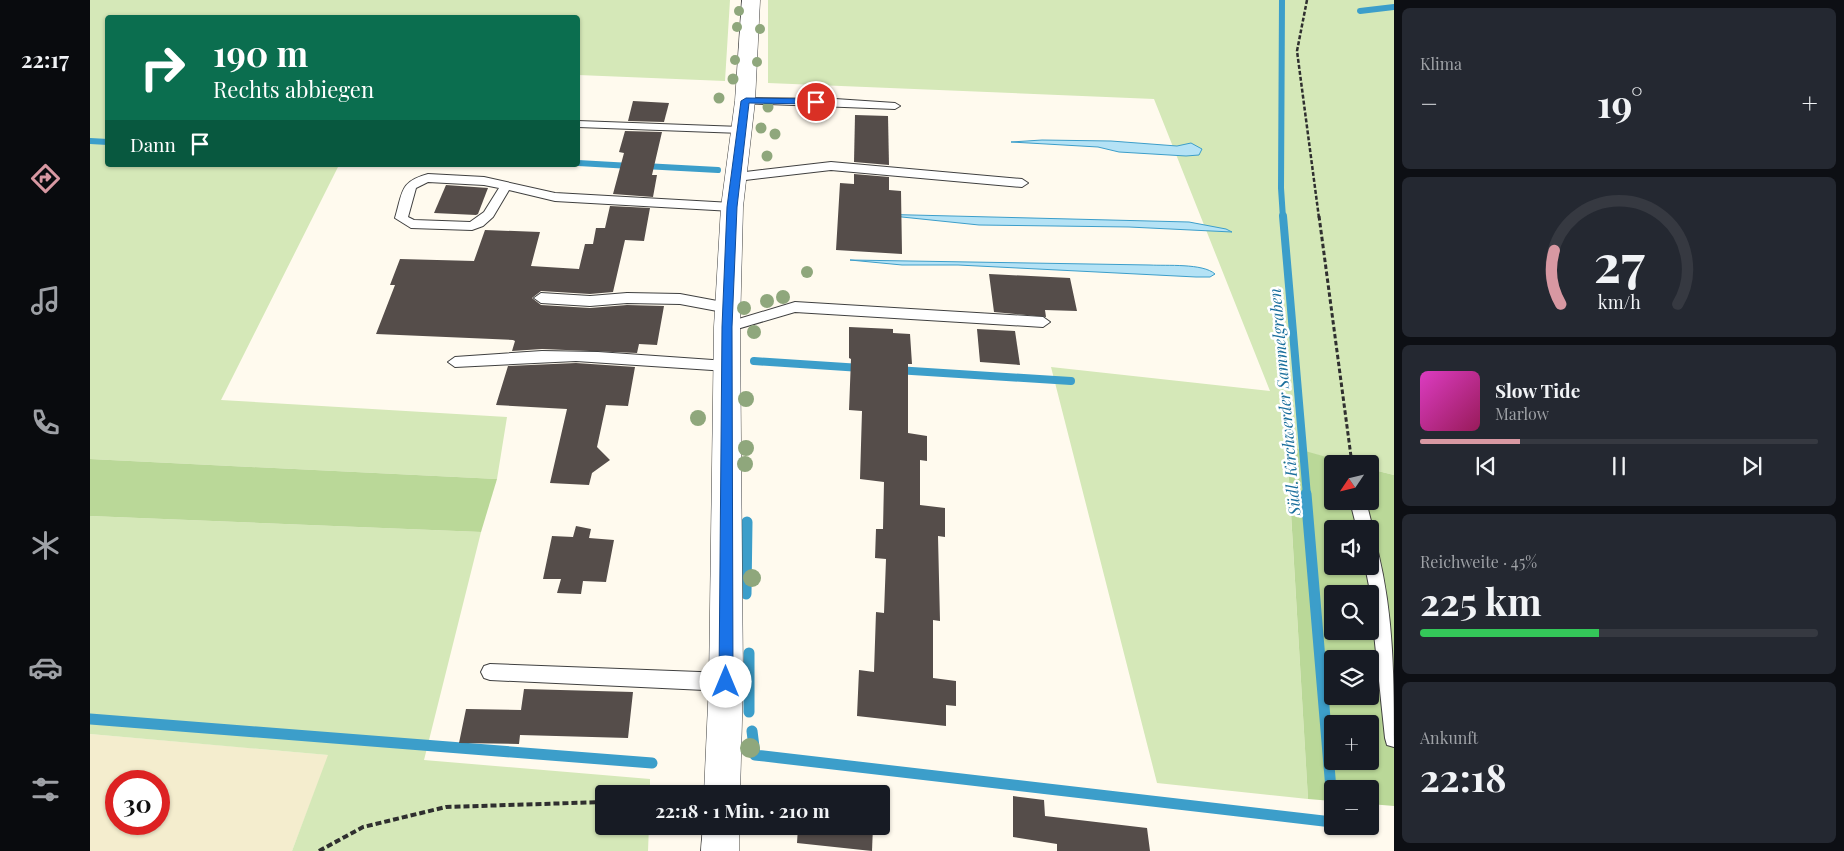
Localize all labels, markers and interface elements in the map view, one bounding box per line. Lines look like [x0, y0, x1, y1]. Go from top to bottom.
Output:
text: 190 m [213, 29, 308, 76]
icon: right [130, 35, 195, 100]
text: 22:17 [21, 44, 69, 74]
text: Klima [1420, 53, 1462, 74]
text: Rechts abbiegen [213, 74, 374, 104]
text: 19° [1597, 77, 1643, 128]
pin [795, 81, 837, 123]
text: − [1420, 84, 1438, 121]
text: + [1802, 84, 1818, 121]
icon: arrive [802, 88, 830, 116]
icon: arrive [186, 130, 214, 158]
text: Dann [130, 131, 176, 157]
icon: directions [28, 161, 63, 196]
text: 27 [1594, 227, 1645, 296]
icon: music [28, 283, 63, 318]
water label: Südl. Kirchwerder Sammelgraben [1264, 288, 1304, 517]
text: km/h [1598, 290, 1641, 313]
text: Slow Tide [1495, 377, 1580, 403]
text: Marlow [1495, 403, 1549, 424]
icon: phone [28, 405, 63, 440]
icon: previous [1472, 452, 1500, 480]
icon: pause [1605, 452, 1633, 480]
icon: next [1738, 452, 1766, 480]
north arrow [1324, 455, 1379, 510]
map controls [1324, 455, 1379, 835]
button: sound [1324, 520, 1379, 575]
icon: climate [28, 528, 63, 563]
text: Reichweite · 45% [1420, 551, 1537, 572]
text: 225 km [1420, 575, 1542, 626]
button: search [1324, 585, 1379, 640]
icon: car [28, 650, 63, 685]
button: layers [1324, 650, 1379, 705]
position arrow [699, 655, 751, 707]
button: + [1324, 715, 1379, 770]
text: Ankunft [1420, 727, 1478, 748]
text: 22:18 [1420, 751, 1507, 802]
speed limit sign: 30 [105, 770, 170, 835]
icon: filters [28, 772, 63, 807]
button: − [1324, 780, 1379, 835]
text: 22:18 · 1 Min. · 210 m [655, 797, 830, 823]

